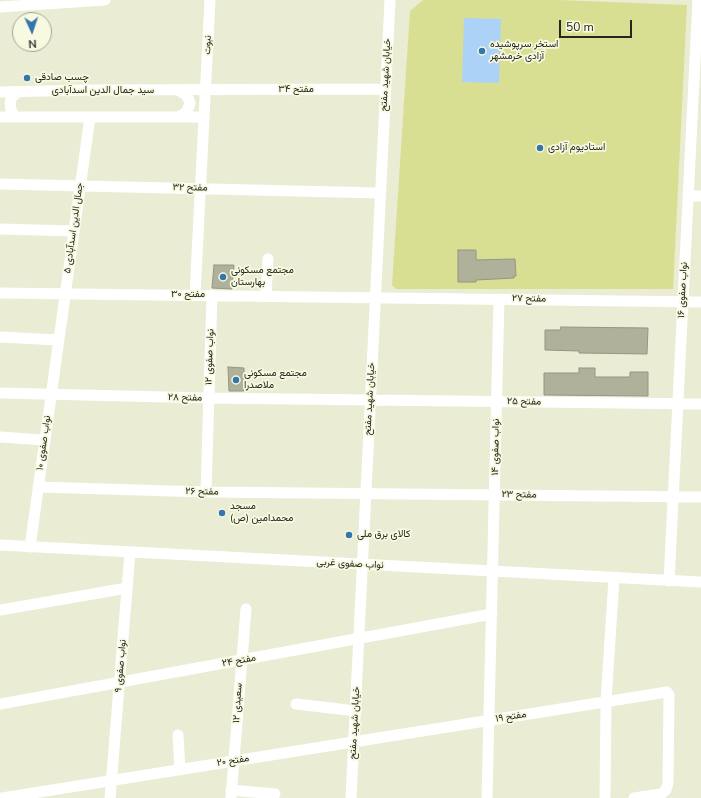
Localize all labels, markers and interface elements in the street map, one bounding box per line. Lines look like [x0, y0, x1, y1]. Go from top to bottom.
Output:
north arrow [12, 12, 52, 52]
scale bar [561, 12, 634, 38]
text: 50 m [566, 19, 594, 35]
street label: نبوت [201, 35, 215, 55]
text: N [28, 36, 37, 51]
street label: خیابان شهید مفتح [378, 38, 394, 112]
place label: استخر سرپوشیده آزادی خرمشهر [490, 39, 558, 62]
marker: استخر سرپوشیده آزادی خرمشهر [477, 46, 487, 56]
place label: چسب صادقی [35, 72, 89, 84]
marker: چسب صادقی [22, 73, 32, 83]
street label: مفتح ۳۴ [278, 84, 314, 96]
street label: سید جمال الدین اسدآبادی [52, 85, 154, 97]
place label: استادیوم آزادی [548, 142, 605, 154]
marker: استادیوم آزادی [535, 143, 545, 153]
street label: جمال الدین اسدآبادی ۵ [62, 182, 86, 274]
street label: مفتح ۳۲ [172, 182, 208, 194]
street label: نواب صفوی ۱۶ [676, 262, 690, 318]
place label: مجتمع مسکونی بهارستان [231, 265, 294, 288]
marker: مجتمع مسکونی بهارستان [218, 272, 228, 282]
street label: مفتح ۳۰ [171, 289, 205, 301]
street label: مفتح ۲۷ [512, 293, 546, 305]
street label: نواب صفوی ۱۲ [203, 329, 217, 385]
street label: خیابان شهید مفتح [362, 362, 378, 436]
place label: مجتمع مسکونی ملاصدرا [244, 368, 307, 392]
marker: مجتمع مسکونی ملاصدرا [231, 375, 241, 385]
street label: مفتح ۲۸ [168, 392, 202, 404]
street label: مفتح ۲۵ [507, 396, 541, 408]
street label: نواب صفوی ۱۰ [34, 415, 54, 471]
street label: نواب صفوی ۱۴ [490, 418, 502, 476]
street label: مفتح ۲۶ [185, 486, 219, 498]
street label: مفتح ۲۳ [501, 489, 537, 501]
place label: مسجد محمدامین (ص) [230, 501, 293, 524]
marker: مسجد محمدامین (ص) [217, 508, 227, 518]
place label: کالای برق ملی [357, 529, 410, 541]
marker: کالای برق ملی [344, 530, 354, 540]
street label: نواب صفوی غربی [316, 556, 384, 572]
street label: نواب صفوی ۹ [113, 639, 129, 693]
street label: مفتح ۲۴ [221, 652, 257, 670]
street label: سعیدی ۱۲ [231, 682, 245, 724]
street label: خیابان شهید مفتح [347, 686, 363, 760]
street label: مفتح ۱۹ [495, 709, 527, 725]
street label: مفتح ۲۰ [216, 753, 250, 769]

